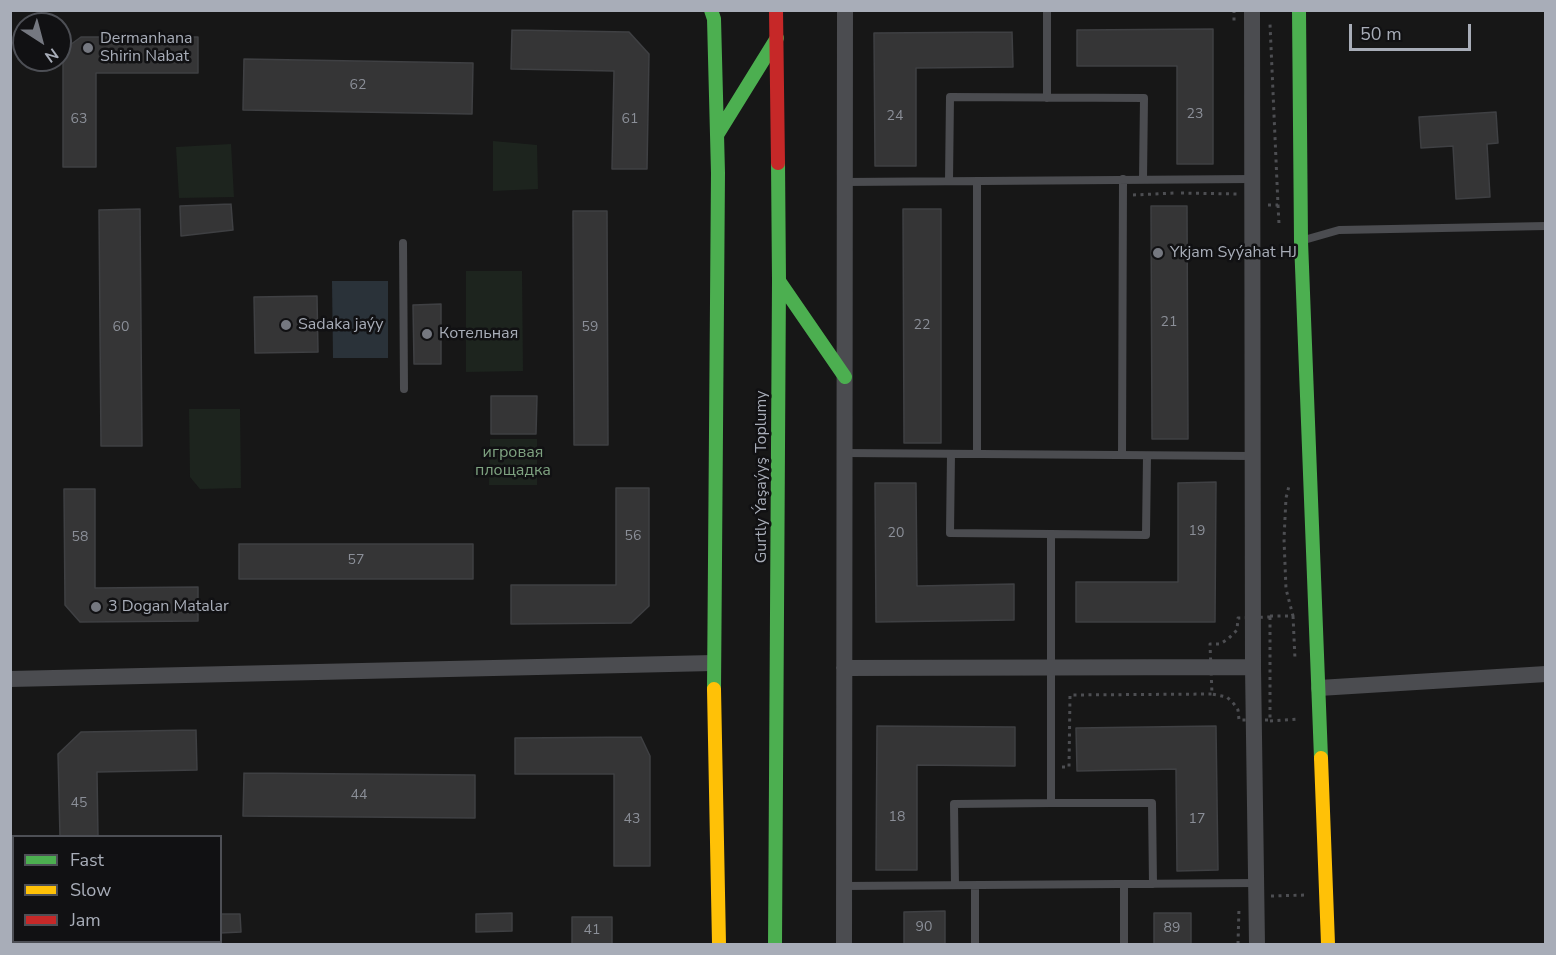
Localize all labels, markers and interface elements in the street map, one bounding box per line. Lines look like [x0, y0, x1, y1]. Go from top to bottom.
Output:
north arrow [12, 12, 72, 72]
scale bar [1352, 12, 1474, 50]
text: 50 m [1360, 22, 1402, 46]
place label: Dermanhana Shirin Nabat [100, 29, 193, 67]
marker: Dermanhana Shirin Nabat [81, 41, 95, 55]
text: N [40, 43, 63, 67]
house number: 62 [350, 78, 366, 94]
house number: 23 [1187, 107, 1203, 123]
house number: 24 [887, 109, 903, 125]
house number: 63 [71, 112, 87, 128]
house number: 61 [622, 112, 638, 128]
place label: Ykjam Syýahat HJ [1170, 243, 1297, 263]
marker: Ykjam Syýahat HJ [1151, 246, 1165, 260]
place label: Sadaka jaýy [298, 315, 384, 335]
house number: 21 [1161, 315, 1177, 331]
marker: Sadaka jaýy [279, 318, 293, 332]
house number: 22 [914, 318, 930, 334]
house number: 60 [113, 320, 129, 336]
house number: 59 [582, 320, 598, 336]
place label: Котельная [439, 324, 518, 344]
marker: Котельная [420, 327, 434, 341]
street label: Gurtly Ýaşaýyş Toplumy [752, 391, 772, 563]
park label: игровая площадка [475, 443, 551, 481]
house number: 19 [1189, 524, 1205, 540]
house number: 20 [888, 526, 904, 542]
house number: 56 [625, 529, 641, 545]
house number: 58 [72, 530, 88, 546]
house number: 57 [348, 553, 364, 569]
place label: 3 Dogan Matalar [108, 597, 229, 617]
marker: 3 Dogan Matalar [89, 600, 103, 614]
house number: 44 [351, 788, 367, 804]
house number: 45 [71, 796, 87, 812]
house number: 18 [889, 810, 905, 826]
house number: 43 [624, 812, 640, 828]
house number: 17 [1189, 812, 1205, 828]
legend [12, 835, 222, 943]
text: Fast [70, 848, 104, 872]
text: Slow [70, 878, 111, 902]
text: Jam [70, 908, 101, 932]
house number: 90 [916, 920, 932, 936]
house number: 89 [1164, 921, 1180, 937]
house number: 41 [584, 923, 600, 939]

